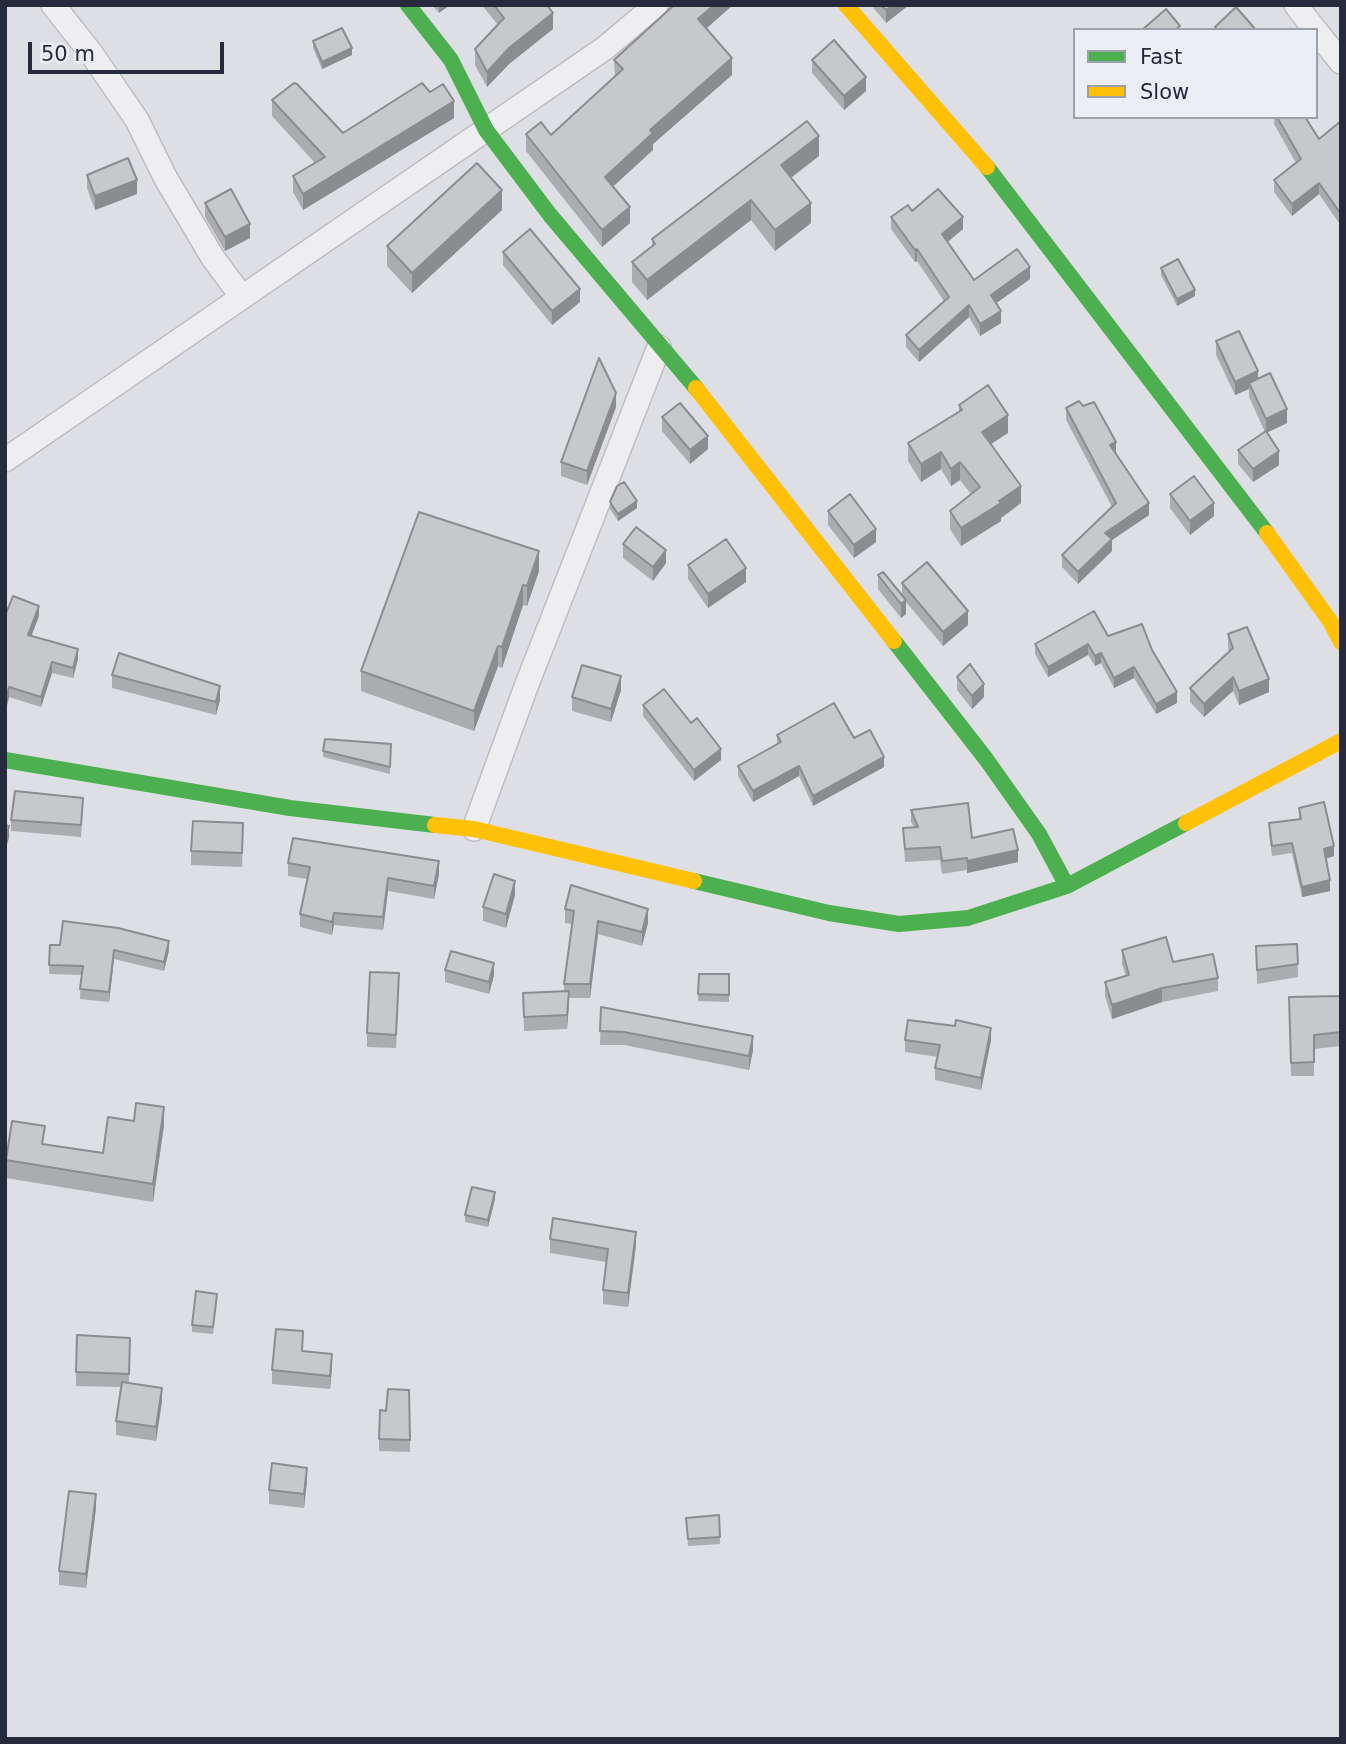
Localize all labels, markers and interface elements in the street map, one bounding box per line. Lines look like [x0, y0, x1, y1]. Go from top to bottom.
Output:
scale bar [32, 28, 228, 72]
legend [1073, 28, 1318, 119]
text: 50 m [41, 42, 95, 66]
text: Fast [1140, 45, 1182, 69]
text: Slow [1140, 80, 1189, 104]

